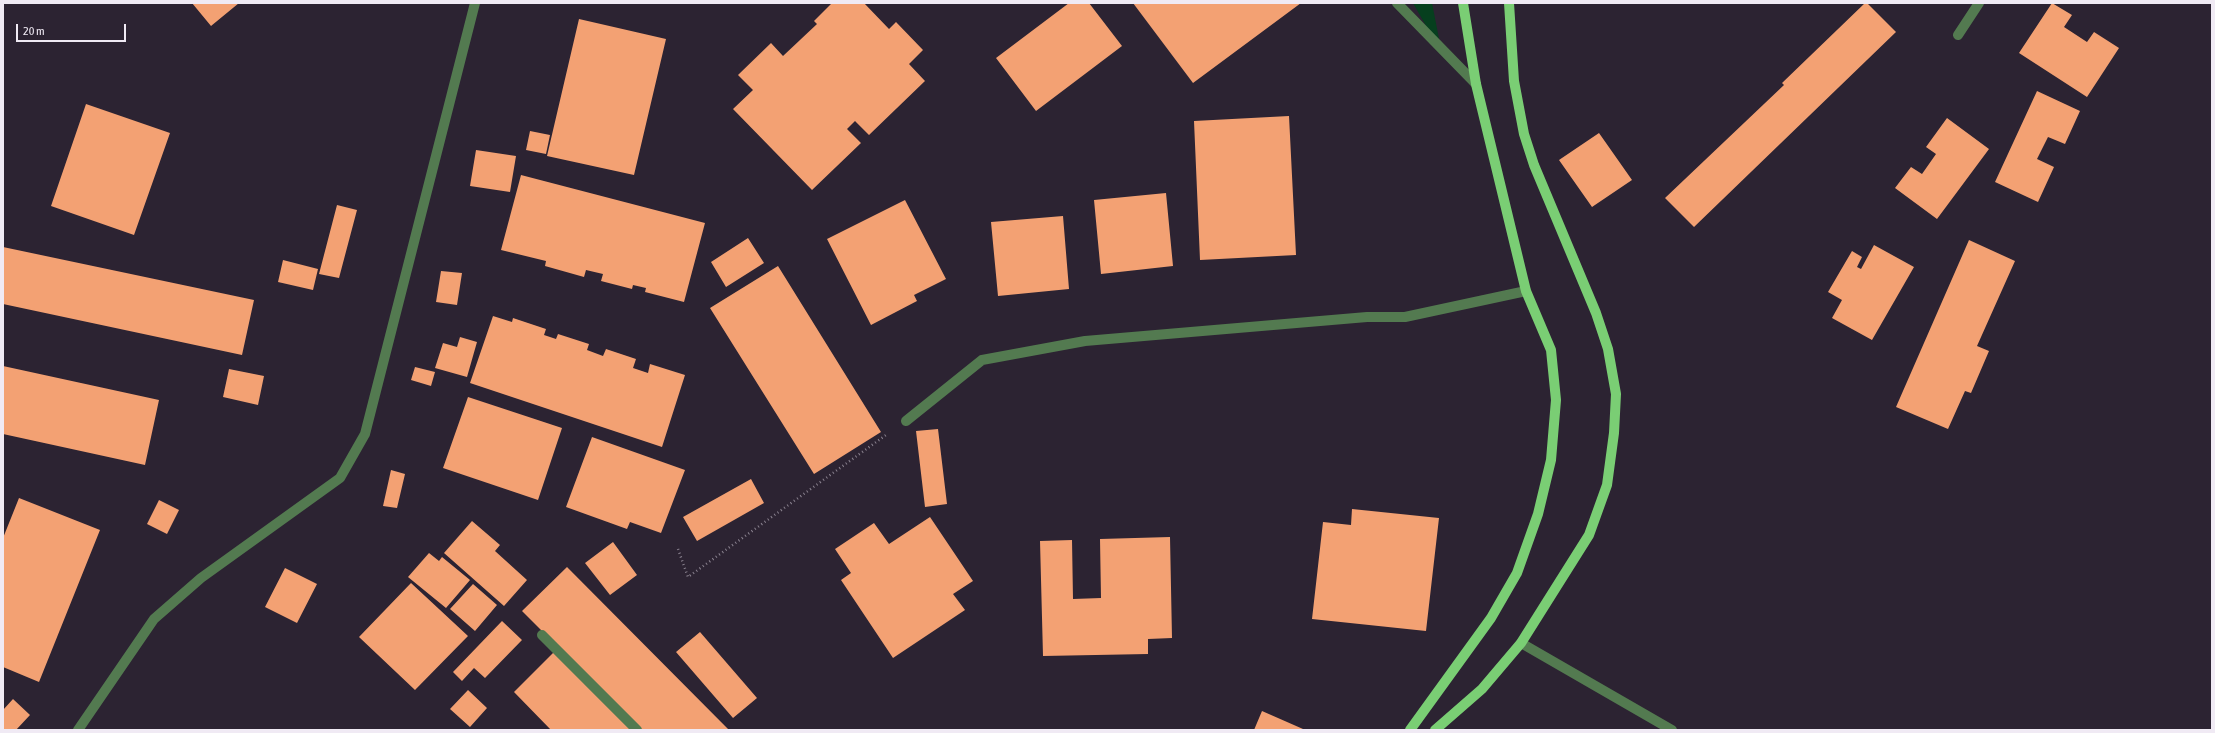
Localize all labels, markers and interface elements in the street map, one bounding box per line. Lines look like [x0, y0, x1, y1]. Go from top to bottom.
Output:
scale bar [18, 16, 128, 42]
text: 20 m [23, 24, 45, 38]

